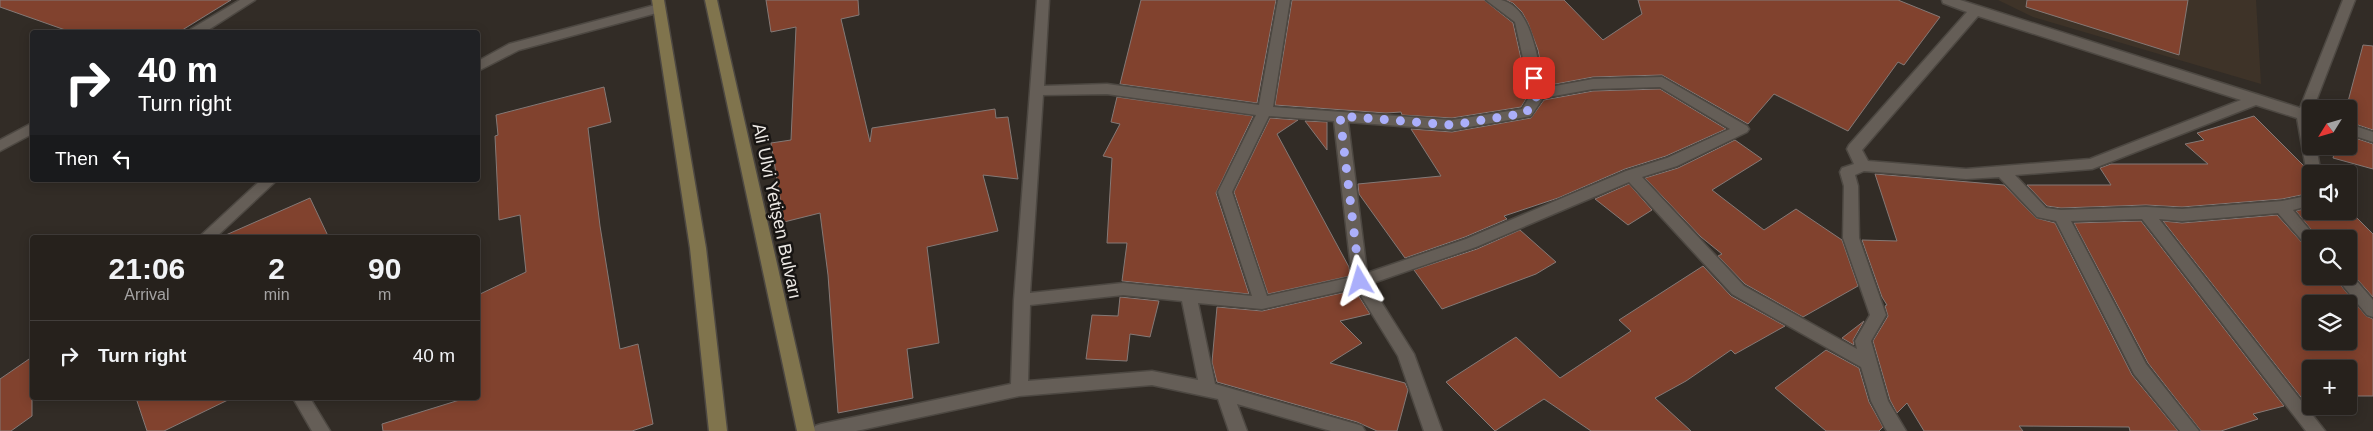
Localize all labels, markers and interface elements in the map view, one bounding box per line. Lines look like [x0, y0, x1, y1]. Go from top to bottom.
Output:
icon: right [55, 50, 120, 115]
text: 40 m [138, 50, 218, 89]
pin [1513, 57, 1555, 99]
icon: arrive [1520, 64, 1548, 92]
text: Turn right [138, 91, 231, 116]
north arrow [2302, 100, 2358, 155]
map controls [2302, 100, 2357, 415]
street label: Ali Ulvi Yetişen Bulvarı [749, 121, 805, 301]
icon: left [108, 145, 136, 173]
text: Then [55, 148, 98, 169]
button: sound [2302, 165, 2357, 220]
button: search [2302, 230, 2357, 285]
text: 21:06 [109, 252, 185, 285]
text: 2 [268, 252, 285, 285]
text: 90 [368, 252, 401, 285]
position arrow [1333, 254, 1385, 306]
text: Arrival [124, 286, 170, 303]
text: min [264, 286, 290, 303]
text: m [378, 286, 391, 303]
button: layers [2302, 295, 2357, 350]
icon: right [55, 342, 83, 370]
text: Turn right [98, 345, 186, 366]
text: 40 m [413, 345, 455, 366]
button: + [2302, 360, 2357, 415]

